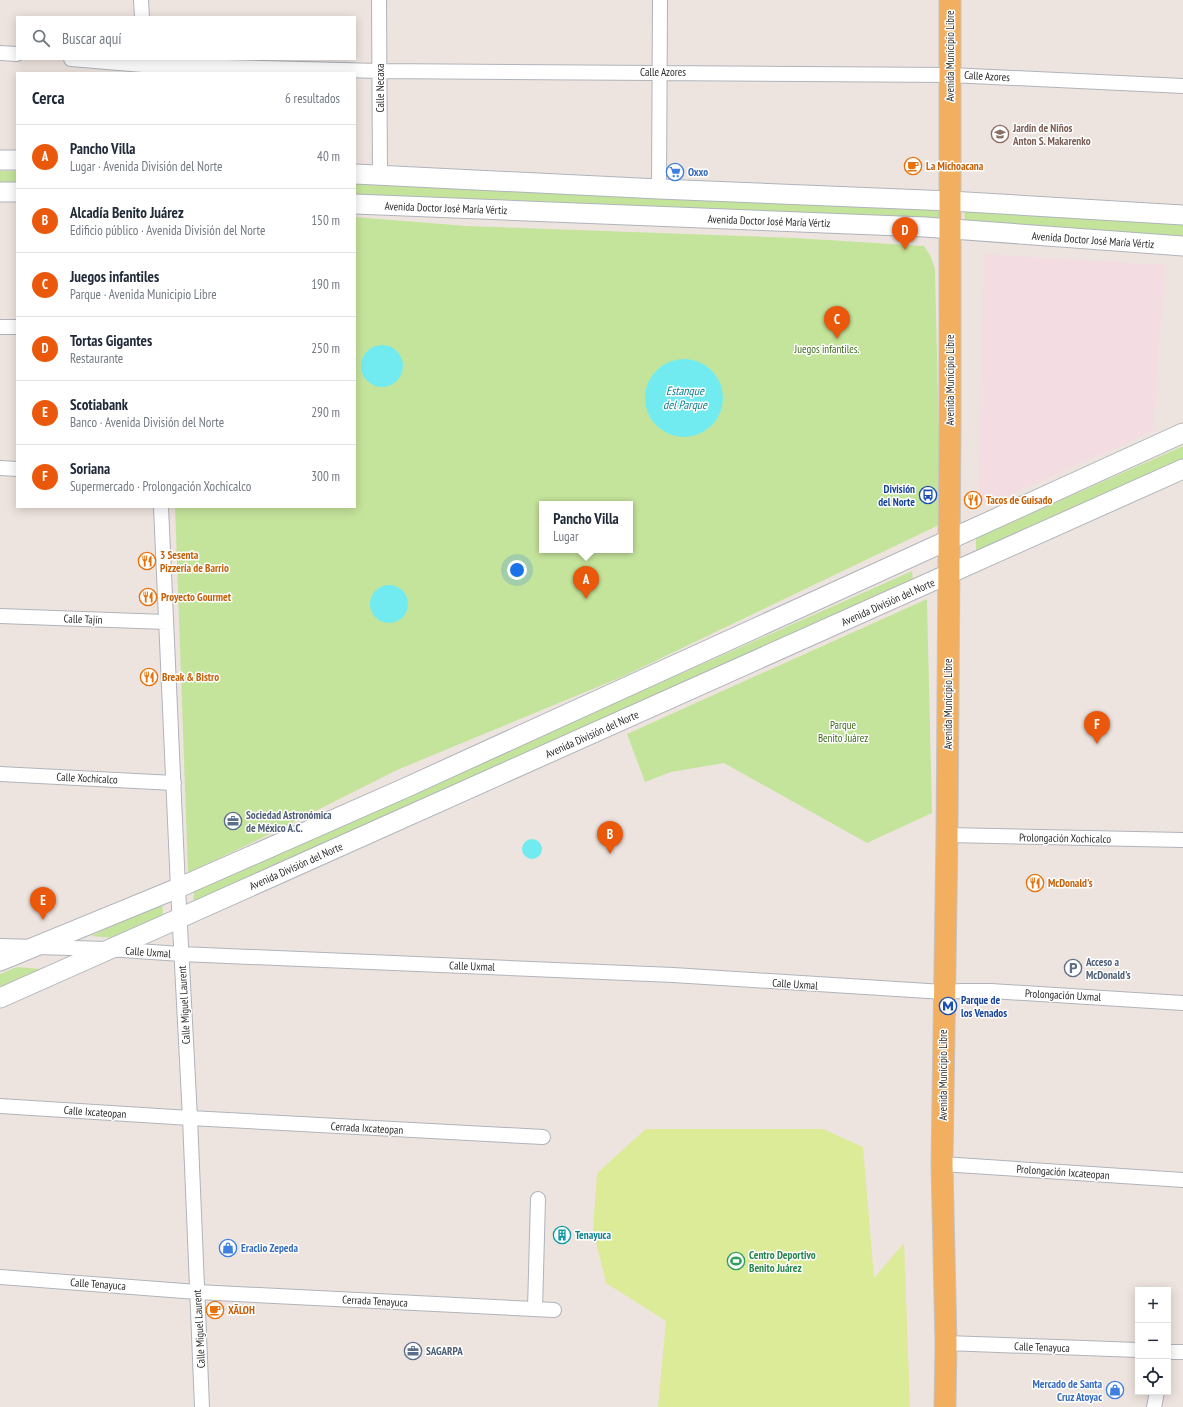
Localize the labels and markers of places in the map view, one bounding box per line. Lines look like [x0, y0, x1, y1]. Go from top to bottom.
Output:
place label: Jardín de Niños Anton S. Makarenko [1012, 121, 1091, 148]
school or university icon: Jardín de Niños Anton S. Makarenko [990, 124, 1010, 144]
cafe icon: La Michoacana [903, 156, 923, 176]
place label: La Michoacana [926, 159, 984, 173]
supermarket icon: Oxxo [665, 162, 685, 182]
place label: Oxxo [688, 165, 708, 179]
pin: D [892, 217, 918, 250]
pin: C [824, 306, 850, 339]
place label: División del Norte [878, 482, 915, 509]
bus stop icon: División del Norte [918, 485, 938, 505]
restaurant icon: Tacos de Guisado [963, 490, 983, 510]
place label: Tacos de Guisado [986, 493, 1052, 507]
place label: 3 Sesenta Pizzería de Barrio [160, 548, 229, 575]
restaurant icon: 3 Sesenta Pizzería de Barrio [137, 551, 157, 571]
pin: A [573, 566, 599, 599]
restaurant icon: Proyecto Gourmet [138, 587, 158, 607]
place label: Proyecto Gourmet [161, 590, 232, 604]
restaurant icon: Break & Bistro [139, 667, 159, 687]
place label: Break & Bistro [162, 670, 219, 684]
pin: F [1084, 711, 1110, 744]
place label: Sociedad Astronómica de México A.C. [246, 808, 332, 835]
office icon: Sociedad Astronómica de México A.C. [223, 811, 243, 831]
pin: B [597, 821, 623, 854]
restaurant icon: McDonald's [1025, 873, 1045, 893]
place label: McDonald's [1048, 876, 1093, 890]
pin: E [30, 887, 56, 920]
place label: Acceso a McDonald's [1085, 955, 1131, 982]
parking icon: Acceso a McDonald's [1063, 958, 1083, 978]
place label: Parque de los Venados [961, 993, 1007, 1020]
metro station icon: Parque de los Venados [938, 996, 958, 1016]
building icon: Tenayuca [552, 1225, 572, 1245]
place label: Tenayuca [575, 1228, 611, 1242]
shop icon: Eraclio Zepeda [218, 1238, 238, 1258]
place label: Eraclio Zepeda [241, 1241, 298, 1255]
place label: Centro Deportivo Benito Juárez [749, 1248, 816, 1275]
sports icon: Centro Deportivo Benito Juárez [726, 1251, 746, 1271]
cafe icon: XĀLOH [205, 1300, 225, 1320]
place label: XĀLOH [228, 1303, 255, 1317]
office icon: SAGARPA [403, 1341, 423, 1361]
place label: SAGARPA [426, 1344, 463, 1358]
place label: Mercado de Santa Cruz Atoyac [1032, 1377, 1102, 1404]
shop icon: Mercado de Santa Cruz Atoyac [1105, 1380, 1125, 1400]

